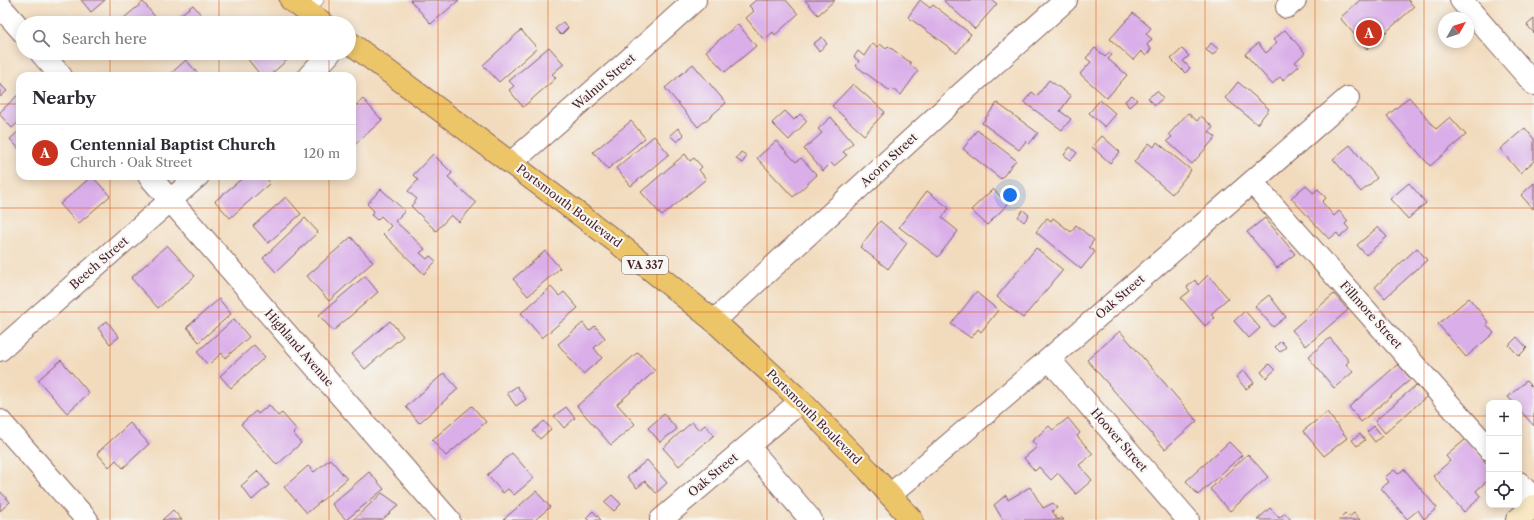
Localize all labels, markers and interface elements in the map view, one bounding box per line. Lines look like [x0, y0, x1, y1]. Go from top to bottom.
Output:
north arrow [1438, 12, 1474, 48]
search box [16, 16, 356, 60]
pin: A [1356, 18, 1382, 48]
icon: search [30, 27, 52, 49]
text: Search here [62, 29, 147, 48]
street label: Walnut Street [568, 50, 639, 114]
text: Nearby [32, 88, 96, 108]
street label: Acorn Street [856, 129, 921, 190]
text: Centennial Baptist Church [70, 135, 276, 154]
text: A [40, 145, 50, 161]
text: 120 m [303, 145, 340, 161]
text: Church · Oak Street [70, 154, 192, 170]
street label: Portsmouth Boulevard [514, 161, 626, 251]
your location [1000, 185, 1020, 205]
street label: Beech Street [66, 233, 132, 292]
road number: VA 337 [622, 256, 668, 274]
street label: Oak Street [1092, 271, 1148, 322]
street label: Fillmore Street [1337, 278, 1406, 352]
street label: Highland Avenue [262, 306, 337, 390]
street label: Portsmouth Boulevard [764, 366, 865, 468]
map controls [1486, 400, 1522, 508]
button: + [1486, 400, 1522, 436]
street label: Hoover Street [1088, 405, 1152, 475]
button: − [1486, 436, 1522, 472]
street label: Oak Street [685, 449, 741, 500]
button: locate [1486, 472, 1522, 508]

